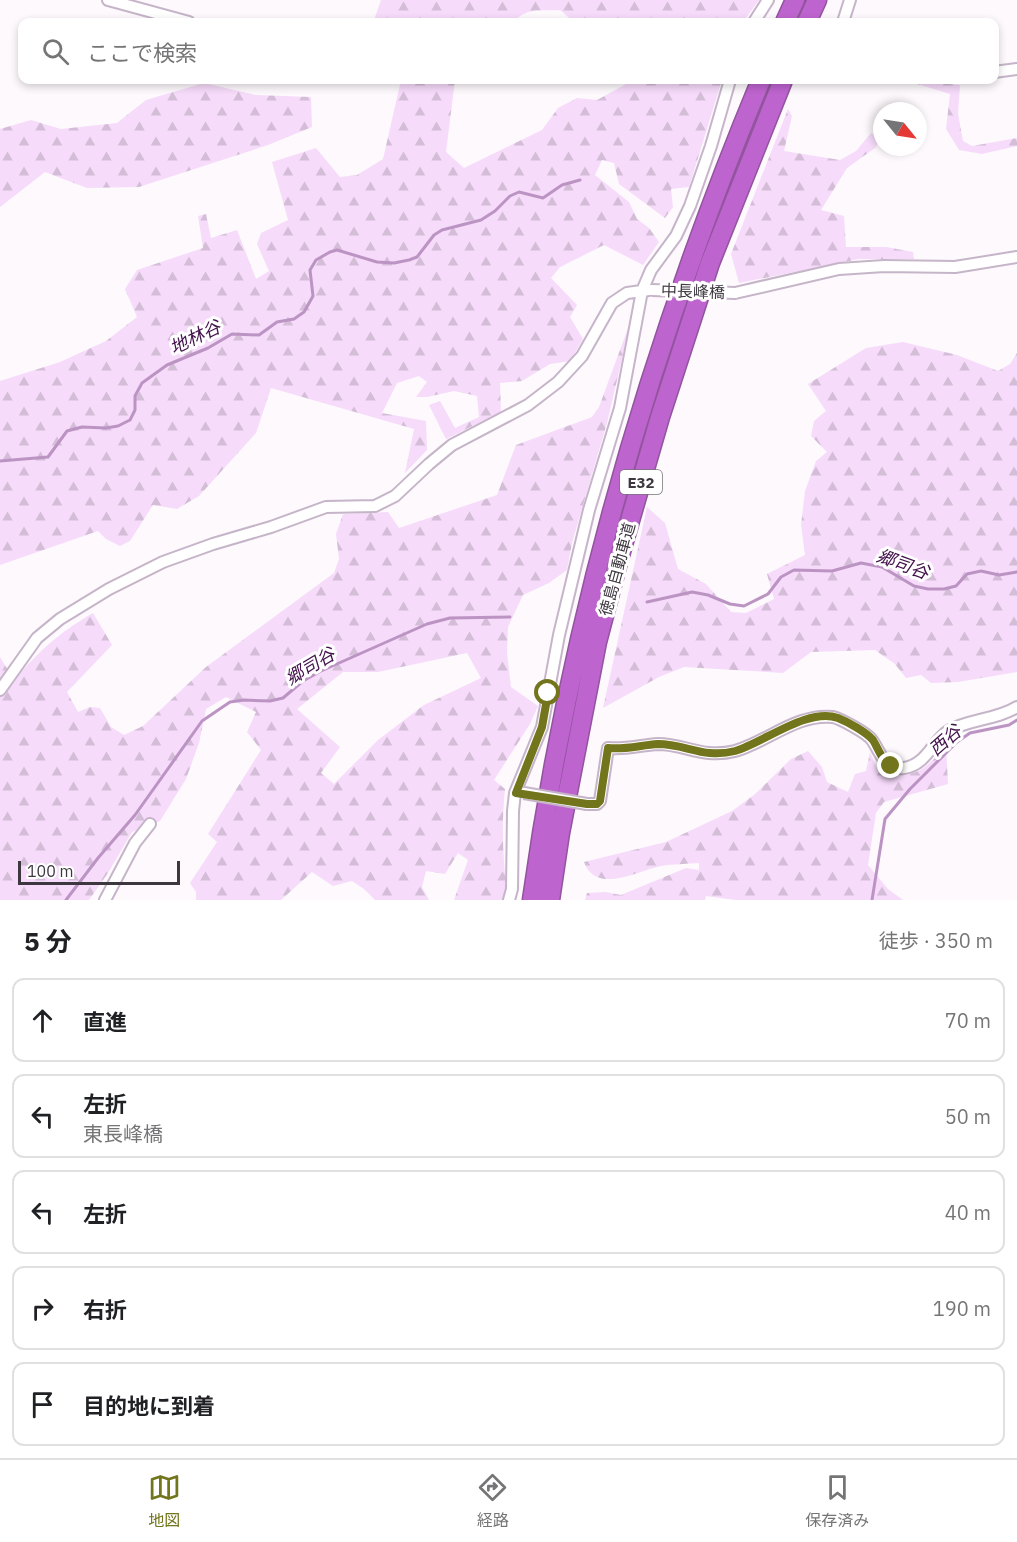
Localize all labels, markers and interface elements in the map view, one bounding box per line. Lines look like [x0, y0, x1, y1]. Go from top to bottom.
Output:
search box [18, 18, 999, 84]
icon: search [39, 35, 72, 68]
text: ここで検索 [87, 38, 197, 67]
north arrow [873, 102, 927, 156]
street label: 中長峰橋 [661, 280, 725, 302]
water label: 地林谷 [166, 314, 226, 359]
road number: E32 [620, 470, 662, 494]
street label: 徳島自動車道 [595, 520, 639, 618]
water label: 郷司谷 [874, 544, 934, 585]
water label: 郷司谷 [281, 641, 341, 690]
route start [534, 679, 560, 705]
water label: 西谷 [924, 718, 968, 760]
route end [877, 752, 903, 778]
scale bar [18, 858, 180, 886]
text: 100 m [27, 861, 74, 881]
text: 5 分 [24, 924, 72, 958]
text: 徒歩 · 350 m [879, 927, 993, 954]
icon: ahead [26, 1004, 59, 1037]
text: 直進 [83, 1007, 127, 1036]
text: 70 m [945, 1007, 991, 1034]
text: 左折 [83, 1089, 127, 1118]
icon: left [26, 1100, 59, 1133]
text: 50 m [945, 1103, 991, 1130]
text: 東長峰橋 [83, 1120, 163, 1147]
icon: left [26, 1196, 59, 1229]
text: 左折 [83, 1199, 127, 1228]
text: 40 m [945, 1199, 991, 1226]
icon: right [26, 1292, 59, 1325]
text: 右折 [83, 1295, 127, 1324]
text: 190 m [933, 1295, 991, 1322]
icon: arrive [26, 1388, 59, 1421]
text: 目的地に到着 [83, 1391, 215, 1420]
tab: 地図 [148, 1471, 181, 1531]
tab: 経路 [476, 1471, 509, 1531]
tab: 保存済み [805, 1471, 869, 1531]

